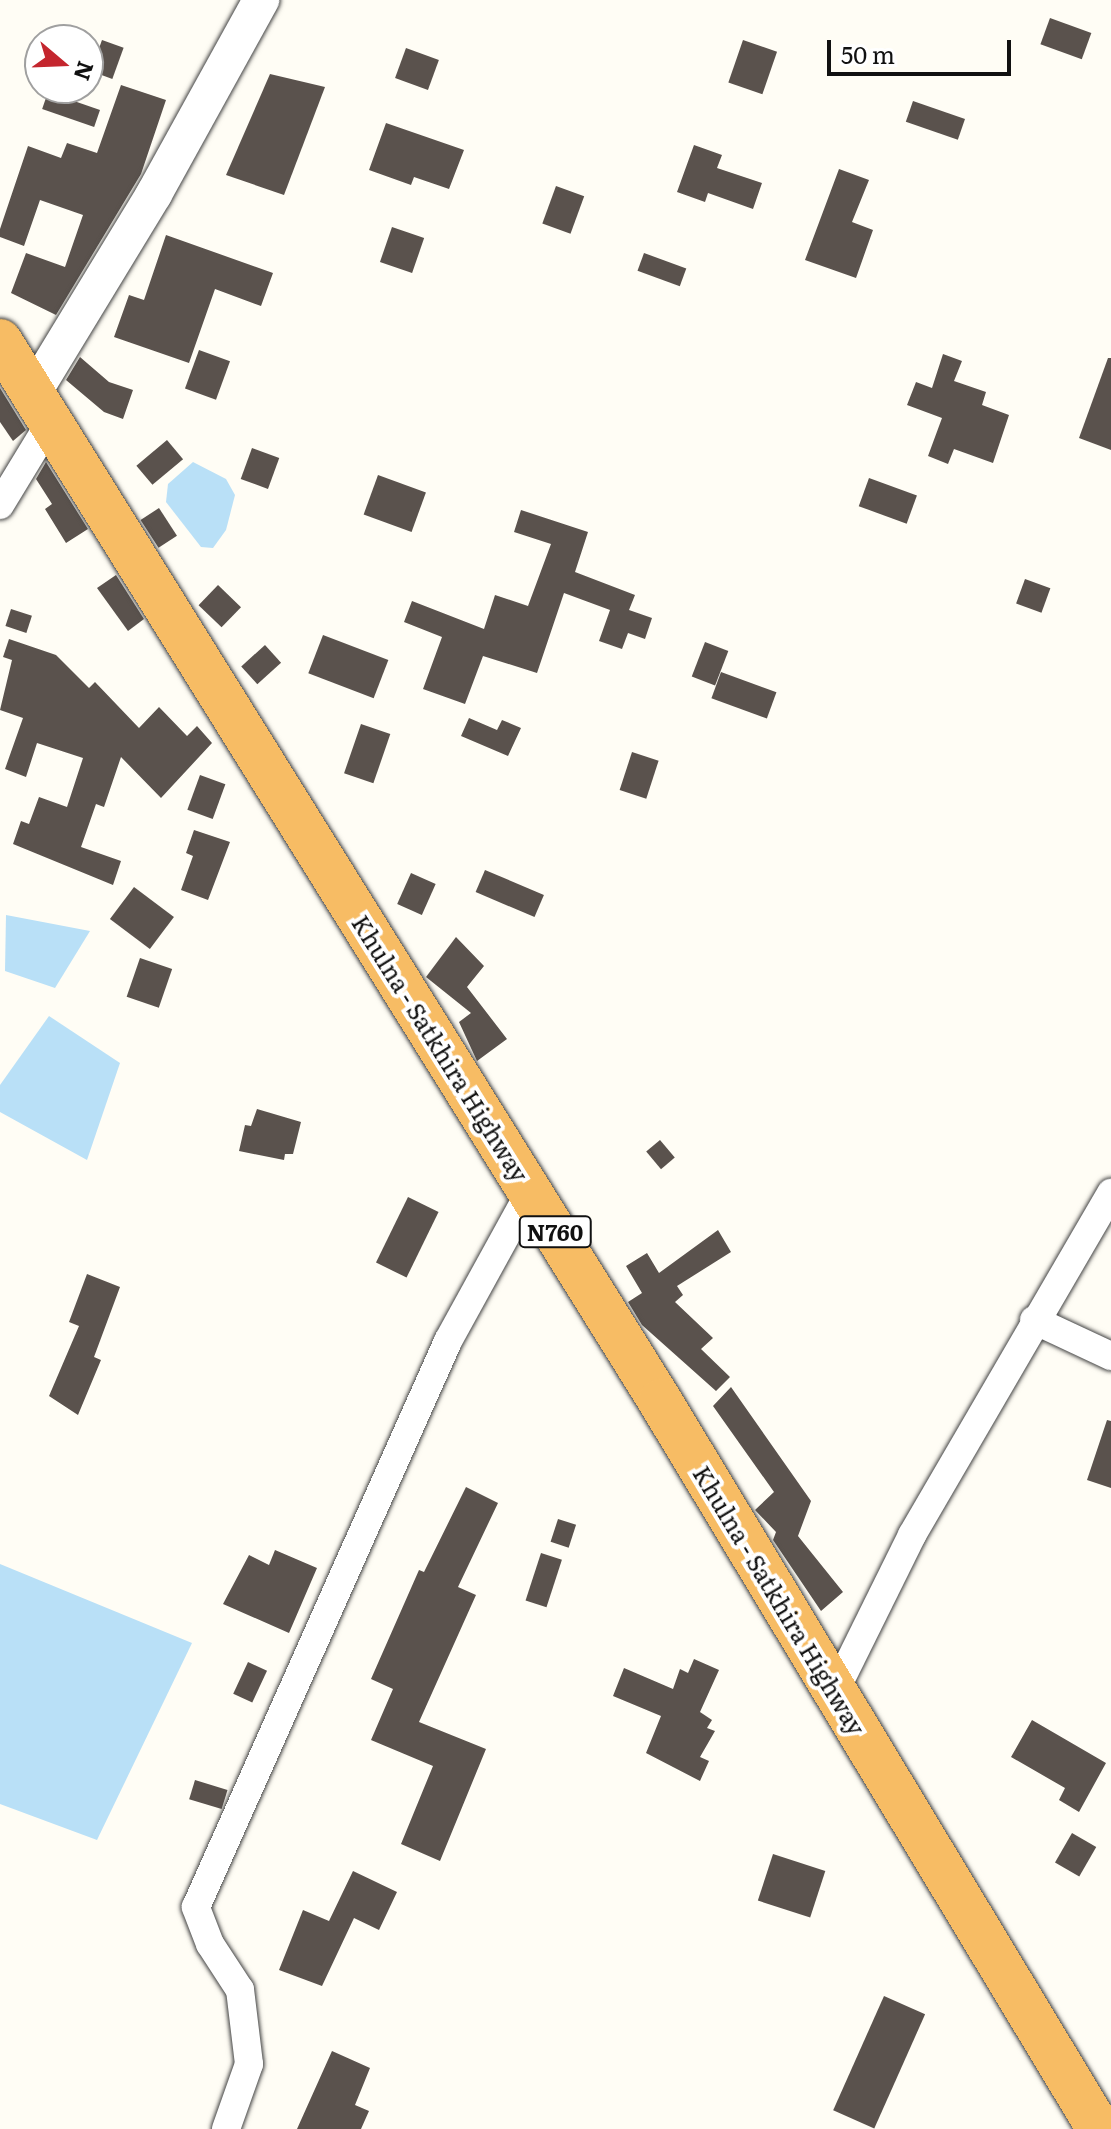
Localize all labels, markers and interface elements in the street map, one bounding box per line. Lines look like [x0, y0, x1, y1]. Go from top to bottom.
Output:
north arrow [24, 24, 104, 104]
scale bar [831, 24, 1015, 74]
text: 50 m [841, 36, 895, 71]
text: N [67, 57, 104, 85]
street label: Khulna - Satkhira Highway [347, 909, 535, 1187]
road number: N760 [517, 1214, 593, 1250]
street label: Khulna - Satkhira Highway [688, 1460, 872, 1740]

